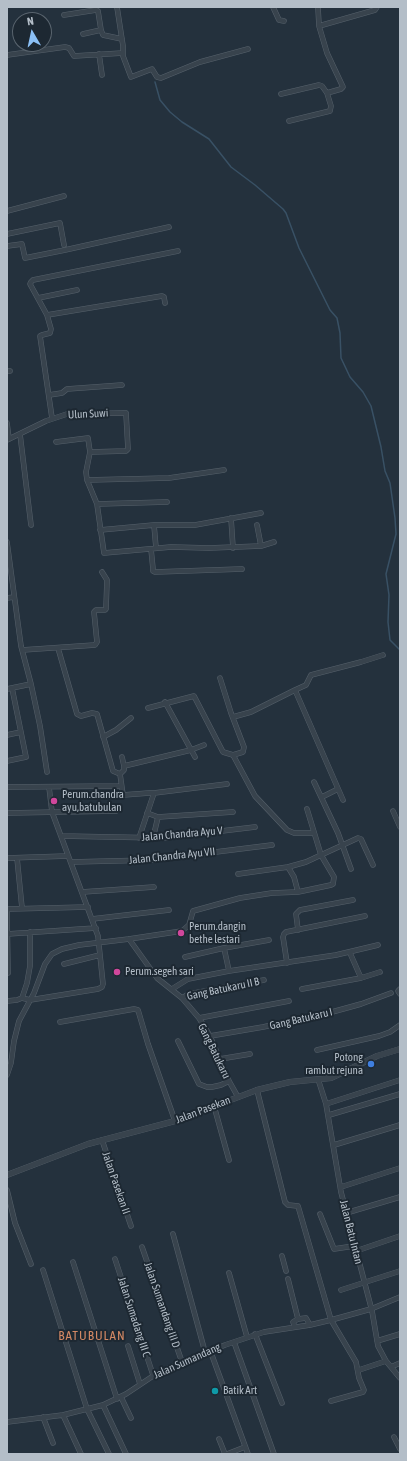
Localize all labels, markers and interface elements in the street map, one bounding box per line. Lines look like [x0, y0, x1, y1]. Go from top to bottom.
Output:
north arrow [12, 12, 52, 52]
text: N [26, 15, 34, 28]
street label: Ulun Suwi [67, 406, 109, 422]
place label: Perum.chandra ayu,batubulan [62, 788, 124, 814]
marker: Perum.chandra ayu,batubulan [49, 796, 59, 806]
street label: Jalan Chandra Ayu V [141, 824, 223, 844]
street label: Jalan Chandra Ayu VII [128, 845, 216, 867]
place label: Perum.dangin bethe lestari [189, 920, 246, 946]
marker: Perum.dangin bethe lestari [176, 928, 186, 938]
place label: Perum.segeh sari [125, 965, 194, 979]
marker: Perum.segeh sari [112, 967, 122, 977]
street label: Gang Batukaru II B [186, 975, 260, 1003]
street label: Gang Batukaru I [268, 1005, 334, 1033]
street label: Gang Batukaru [195, 1021, 233, 1081]
place label: Potong rambut rejuna [305, 1051, 363, 1077]
marker: Potong rambut rejuna [366, 1059, 376, 1069]
street label: Jalan Pasekan [174, 1093, 232, 1127]
street label: Jalan Pasekan II [99, 1150, 133, 1216]
street label: Jalan Batu Intan [337, 1199, 365, 1265]
street label: Jalan Sumandang III D [141, 1260, 183, 1350]
street label: Jalan Sumadang III C [115, 1275, 153, 1359]
district label: BATUBULAN [58, 1328, 126, 1344]
street label: Jalan Sumandang [151, 1340, 223, 1382]
place label: Batik Art [223, 1384, 257, 1398]
marker: Batik Art [210, 1386, 220, 1396]

